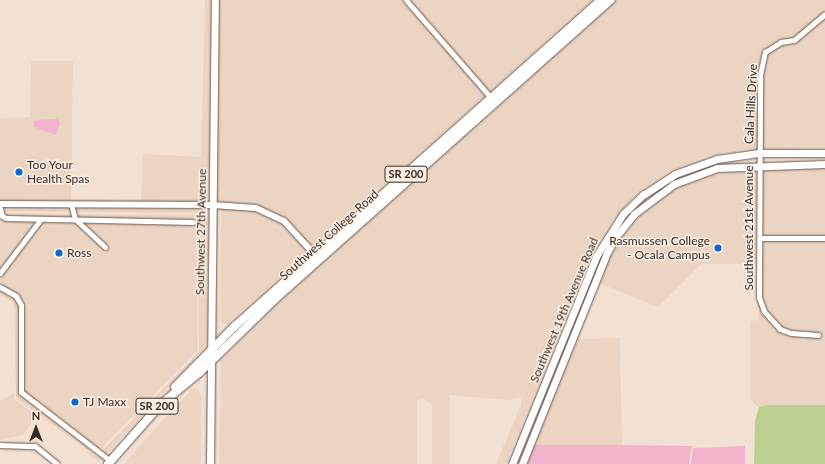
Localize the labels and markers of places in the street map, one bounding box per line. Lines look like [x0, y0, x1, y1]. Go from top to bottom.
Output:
place label: Too Your Health Spas [27, 158, 89, 186]
marker: Too Your Health Spas [14, 167, 24, 177]
place label: Rasmussen College - Ocala Campus [609, 234, 710, 262]
marker: Rasmussen College - Ocala Campus [713, 243, 723, 253]
place label: Ross [67, 246, 91, 260]
marker: Ross [54, 248, 64, 258]
place label: TJ Maxx [83, 395, 126, 409]
marker: TJ Maxx [70, 397, 80, 407]

